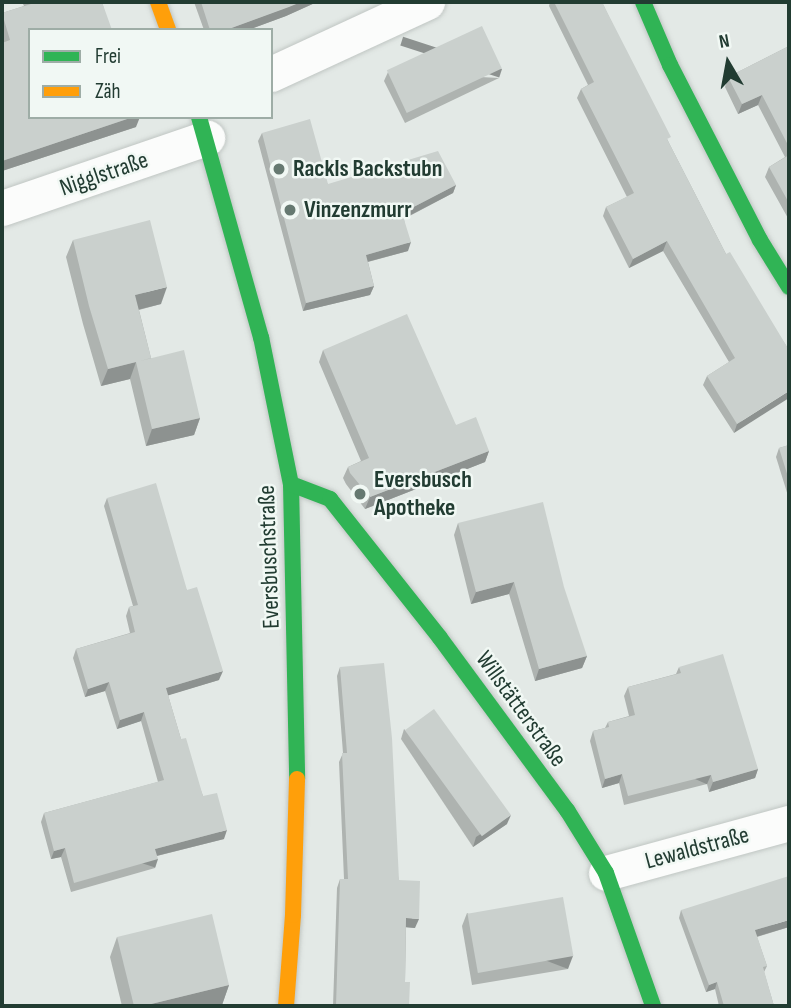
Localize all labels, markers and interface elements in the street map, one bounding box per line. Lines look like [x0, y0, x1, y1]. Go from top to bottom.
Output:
legend [28, 28, 273, 119]
north arrow [693, 28, 763, 98]
text: N [717, 30, 731, 54]
text: Frei [95, 44, 121, 69]
text: Zäh [95, 79, 121, 104]
street label: Nigglstraße [56, 145, 152, 203]
place label: Rackls Backstubn [293, 155, 442, 183]
marker: Rackls Backstubn [271, 161, 287, 177]
place label: Vinzenzmurr [304, 196, 412, 224]
marker: Vinzenzmurr [282, 202, 298, 218]
place label: Eversbusch Apotheke [374, 466, 472, 522]
street label: Eversbuschstraße [252, 485, 286, 629]
marker: Eversbusch Apotheke [352, 486, 368, 502]
street label: Willstätterstraße [469, 645, 573, 773]
street label: Lewaldstraße [642, 820, 752, 876]

